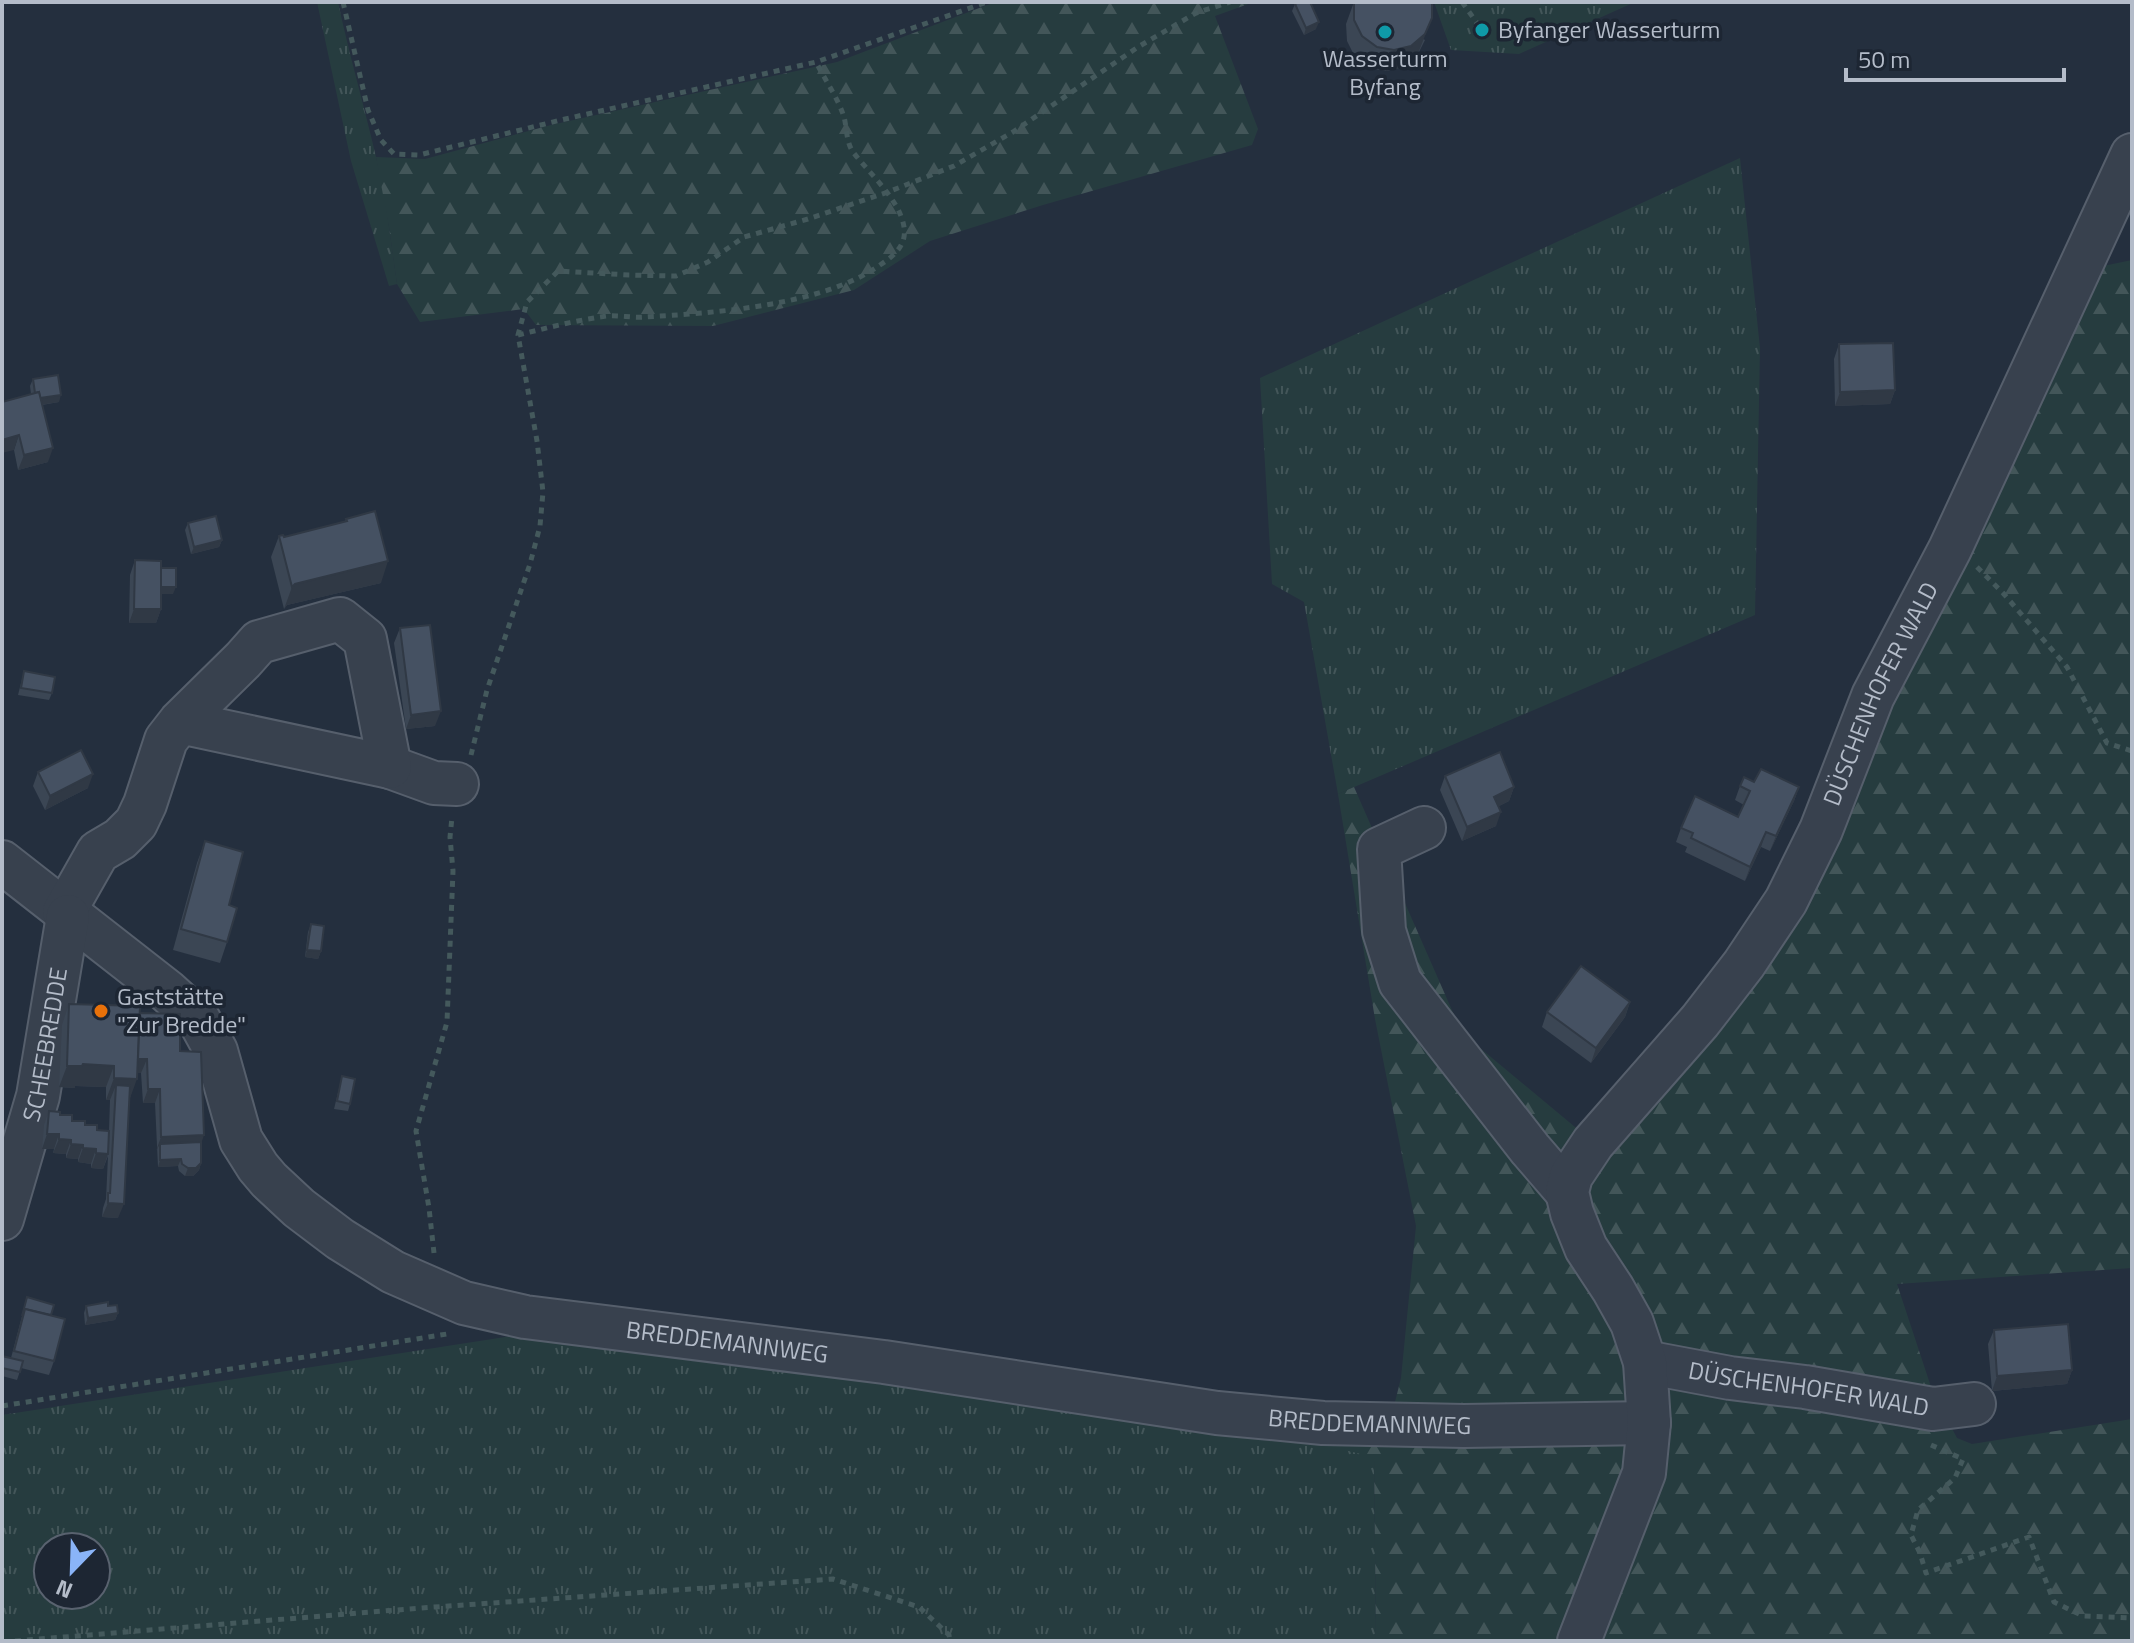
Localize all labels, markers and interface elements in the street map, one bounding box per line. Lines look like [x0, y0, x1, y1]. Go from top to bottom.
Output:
place label: Byfanger Wasserturm [1498, 11, 1720, 47]
marker: Byfanger Wasserturm [1473, 21, 1491, 39]
marker: Wasserturm Byfang [1376, 23, 1394, 41]
scale bar [1846, 32, 2064, 82]
place label: Wasserturm Byfang [1322, 40, 1448, 104]
text: 50 m [1858, 41, 1910, 77]
street label: DÜSCHENHOFER WALD [1813, 575, 1947, 811]
street label: SCHEEBREDDE [12, 965, 76, 1126]
place label: Gaststätte "Zur Bredde" [117, 978, 246, 1042]
marker: Gaststätte "Zur Bredde" [92, 1002, 110, 1020]
street label: BREDDEMANNWEG [624, 1311, 830, 1372]
street label: DÜSCHENHOFER WALD [1686, 1352, 1932, 1425]
street label: BREDDEMANNWEG [1267, 1399, 1472, 1443]
north arrow [32, 1531, 112, 1611]
text: N [51, 1571, 78, 1608]

